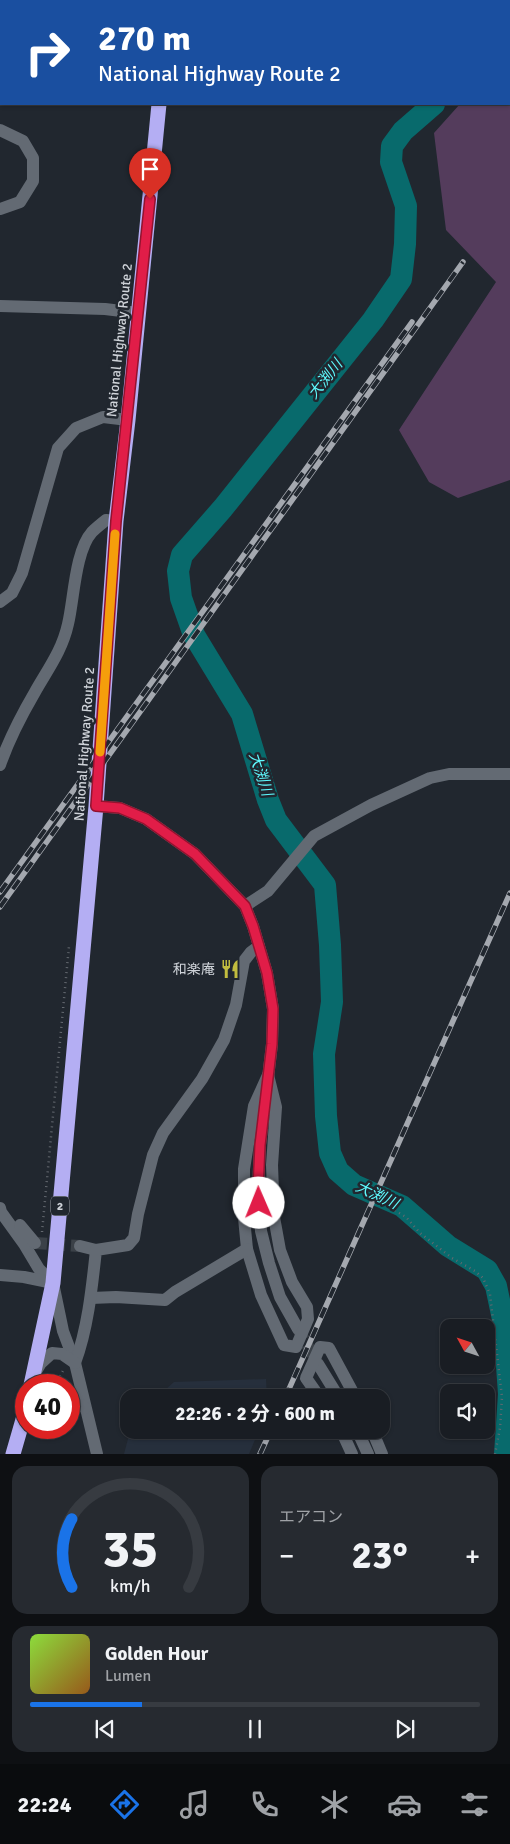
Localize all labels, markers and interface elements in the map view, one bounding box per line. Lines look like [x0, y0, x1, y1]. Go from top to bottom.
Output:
text: 270 m [98, 17, 191, 60]
icon: right [15, 20, 80, 85]
text: National Highway Route 2 [98, 60, 341, 87]
pin [129, 148, 171, 199]
icon: arrive [136, 155, 164, 183]
street label: National Highway Route 2 [103, 262, 136, 418]
water label: 大渕川 [304, 354, 347, 402]
street label: National Highway Route 2 [71, 666, 98, 822]
water label: 大渕川 [245, 750, 277, 800]
restaurant icon: 和楽庵 [219, 958, 241, 980]
place label: 和楽庵 [173, 961, 215, 978]
position arrow [232, 1176, 284, 1228]
water label: 大渕川 [353, 1177, 403, 1214]
road number: 2 [51, 1196, 69, 1216]
north arrow [440, 1319, 495, 1374]
map controls [440, 1319, 495, 1439]
speed limit sign: 40 [15, 1374, 80, 1439]
button: sound [440, 1384, 495, 1439]
text: 22:26 · 2 分 · 600 m [175, 1402, 335, 1426]
text: エアコン [279, 1507, 343, 1527]
text: 35 [102, 1517, 159, 1581]
text: 23° [351, 1532, 408, 1579]
text: − [279, 1539, 294, 1573]
text: + [465, 1539, 480, 1573]
text: km/h [110, 1575, 151, 1597]
text: Golden Hour [105, 1642, 208, 1666]
text: Lumen [105, 1666, 151, 1686]
icon: previous [91, 1715, 119, 1743]
icon: pause [241, 1715, 269, 1743]
icon: next [391, 1715, 419, 1743]
icon: directions [107, 1787, 142, 1822]
icon: music [177, 1787, 212, 1822]
icon: phone [247, 1787, 282, 1822]
icon: climate [317, 1787, 352, 1822]
icon: car [387, 1787, 422, 1822]
icon: filters [457, 1787, 492, 1822]
text: 22:24 [18, 1791, 72, 1818]

